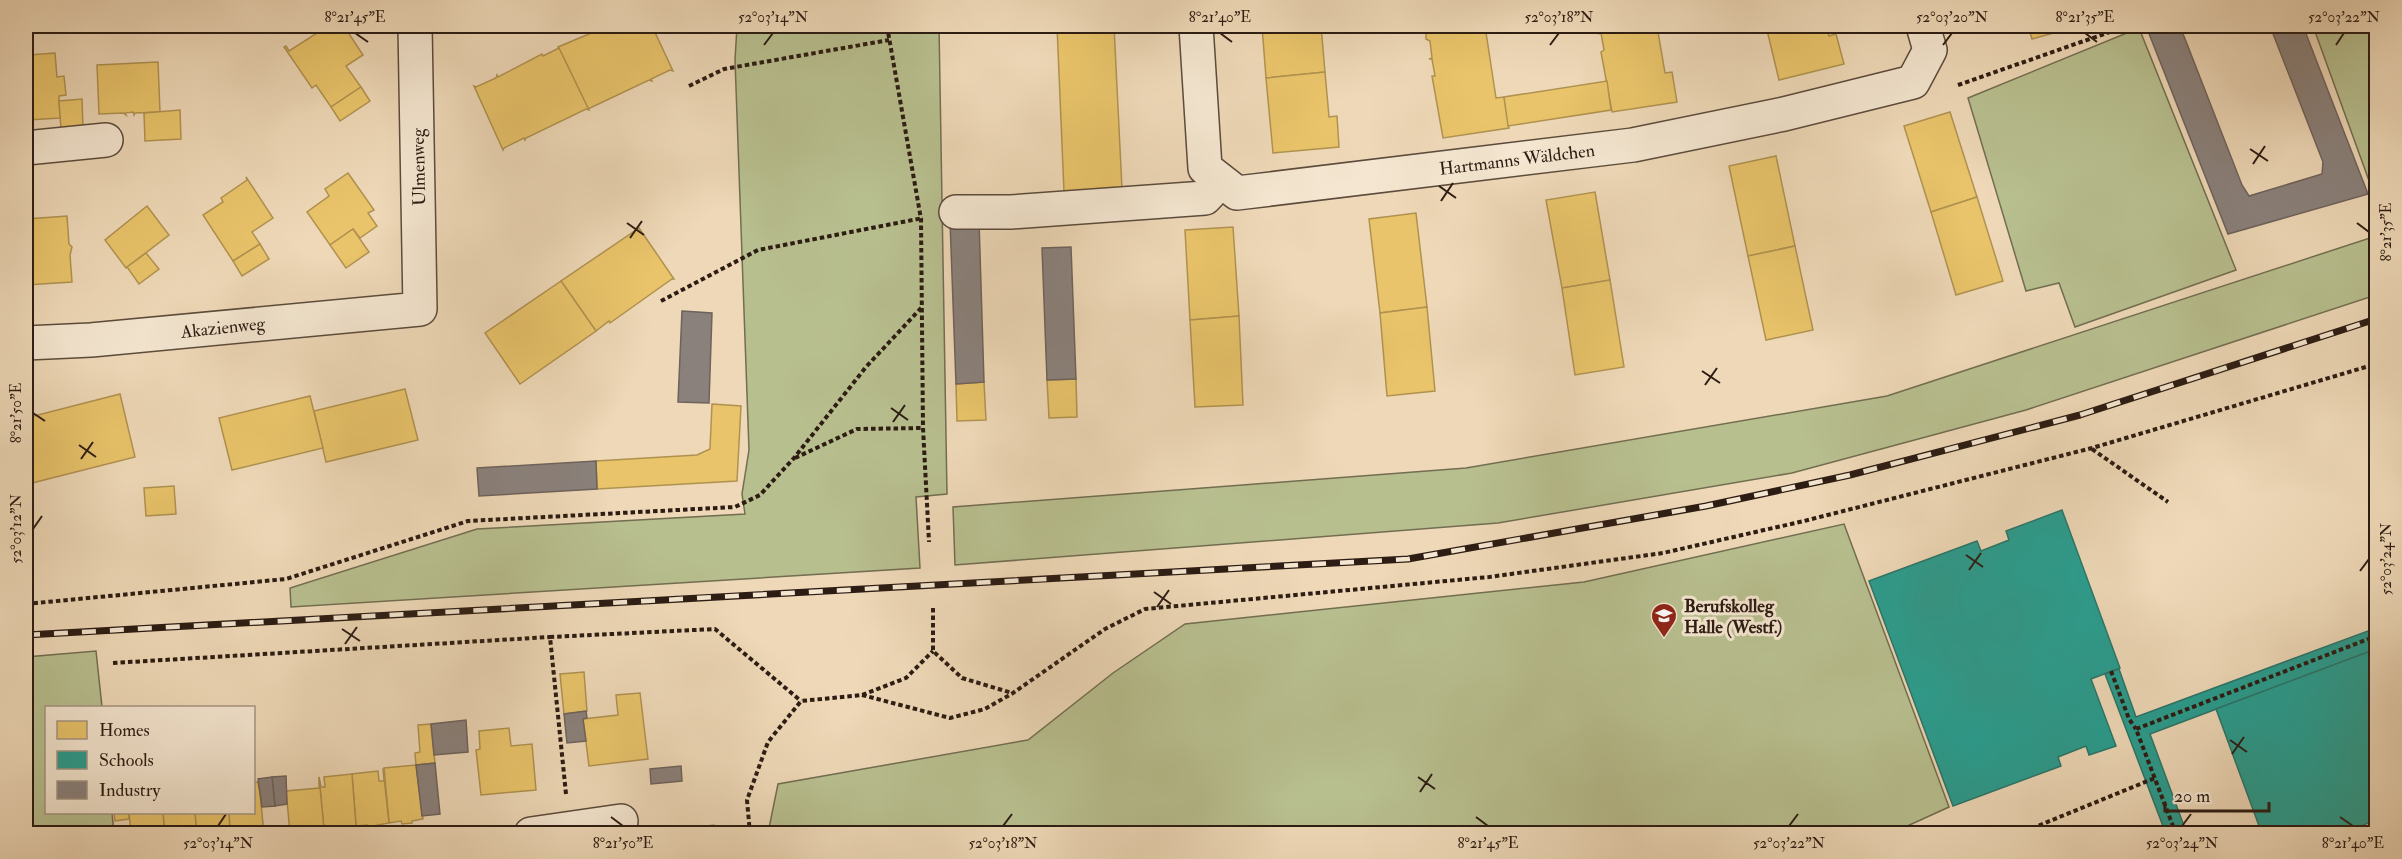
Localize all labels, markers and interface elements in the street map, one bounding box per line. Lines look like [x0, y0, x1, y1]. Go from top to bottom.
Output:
text: 8°21'45"E [324, 8, 386, 27]
text: 52°03'14"N [738, 8, 809, 27]
text: 8°21'40"E [1189, 8, 1251, 27]
text: 52°03'18"N [1524, 8, 1594, 27]
text: 52°03'20"N [1916, 8, 1989, 27]
text: 8°21'35"E [2056, 8, 2115, 27]
text: 52°03'22"N [2308, 8, 2381, 27]
street label: Ulmenweg [407, 127, 431, 206]
street label: Hartmanns Wäldchen [1438, 139, 1596, 181]
text: 8°21'35"E [2377, 202, 2396, 261]
street label: Akazienweg [179, 312, 267, 344]
text: 8°21'50"E [7, 382, 26, 443]
text: 52°03'12"N [7, 494, 26, 564]
text: 52°03'24"N [2377, 522, 2396, 595]
place label: Berufskolleg Halle (Westf.) [1684, 595, 1783, 639]
school or university icon: Berufskolleg Halle (Westf.) [1649, 601, 1679, 639]
legend [45, 706, 255, 814]
text: Homes [99, 719, 150, 742]
text: Schools [99, 749, 154, 772]
scale bar [2165, 775, 2268, 813]
text: Industry [99, 779, 161, 802]
text: 20 m [2174, 785, 2210, 808]
text: 52°03'14"N [183, 834, 254, 853]
text: 8°21'50"E [593, 834, 654, 853]
text: 52°03'18"N [968, 834, 1038, 853]
text: 8°21'45"E [1457, 834, 1519, 853]
text: 52°03'22"N [1753, 834, 1826, 853]
text: 52°03'24"N [2146, 834, 2219, 853]
text: 8°21'40"E [2322, 834, 2384, 853]

